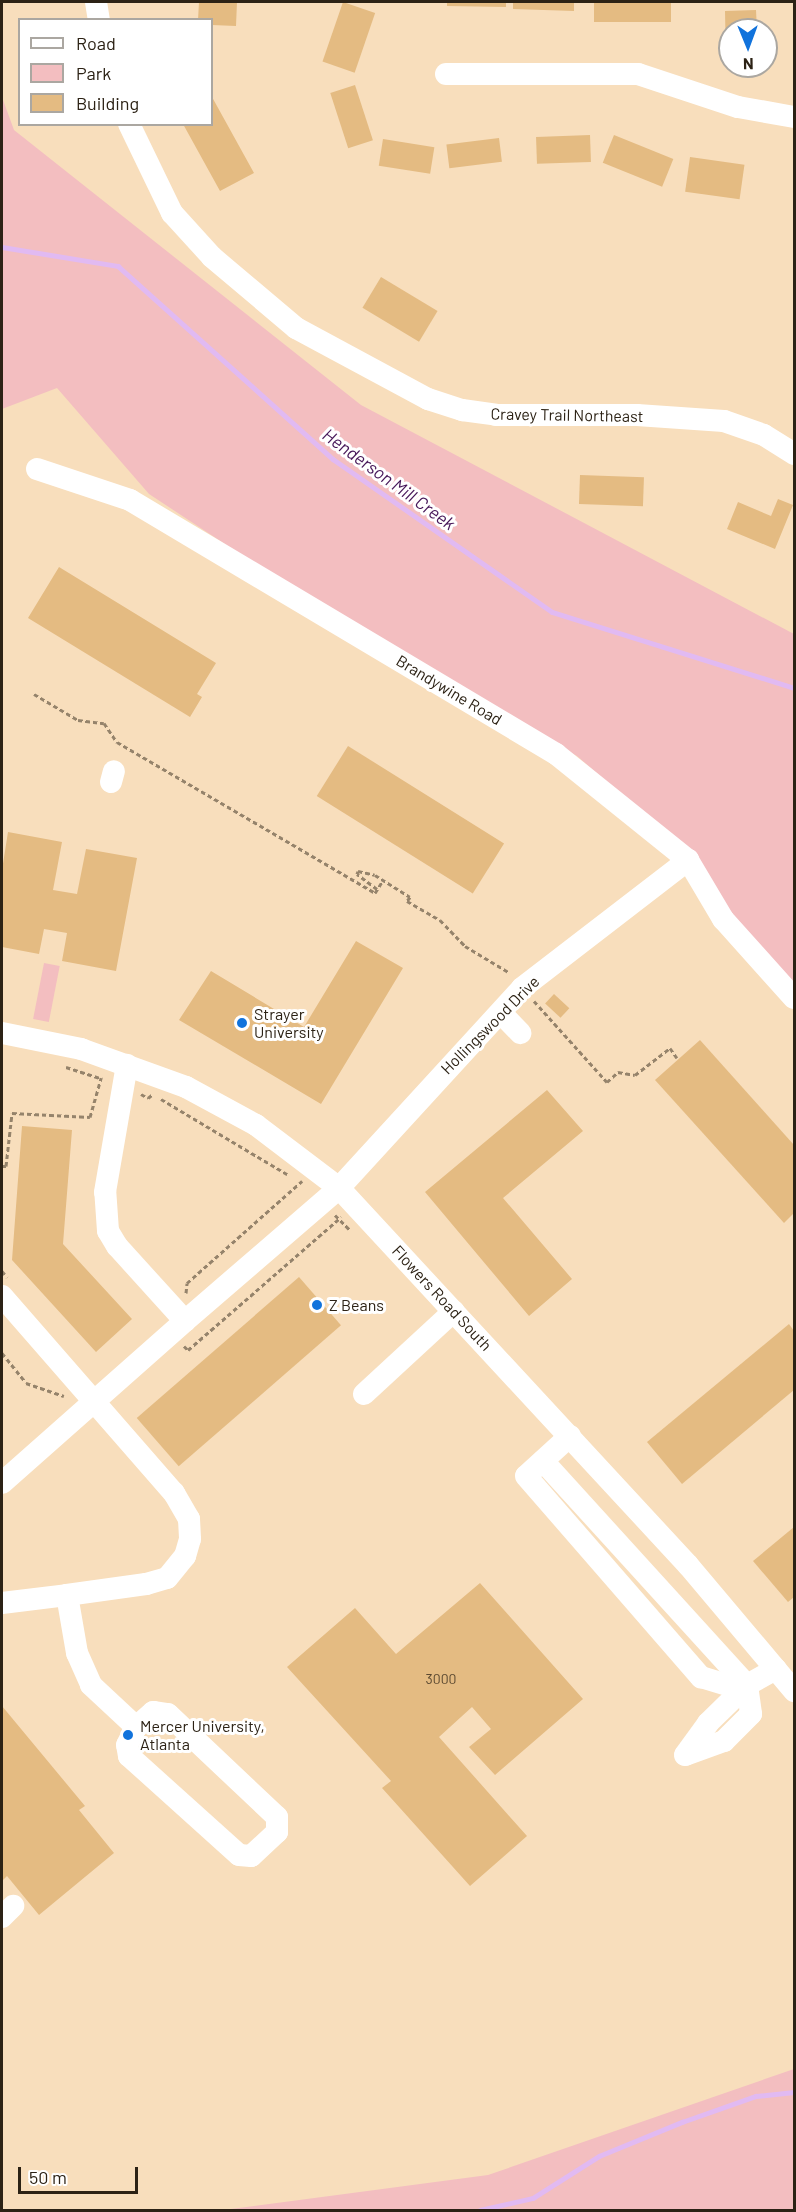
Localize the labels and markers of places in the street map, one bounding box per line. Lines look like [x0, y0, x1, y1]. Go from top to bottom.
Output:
place label: Strayer University [254, 1004, 324, 1042]
marker: Strayer University [235, 1016, 249, 1030]
place label: Z Beans [329, 1295, 384, 1315]
marker: Z Beans [310, 1298, 324, 1312]
place label: Mercer University, Atlanta [140, 1716, 265, 1754]
marker: Mercer University, Atlanta [121, 1728, 135, 1742]

